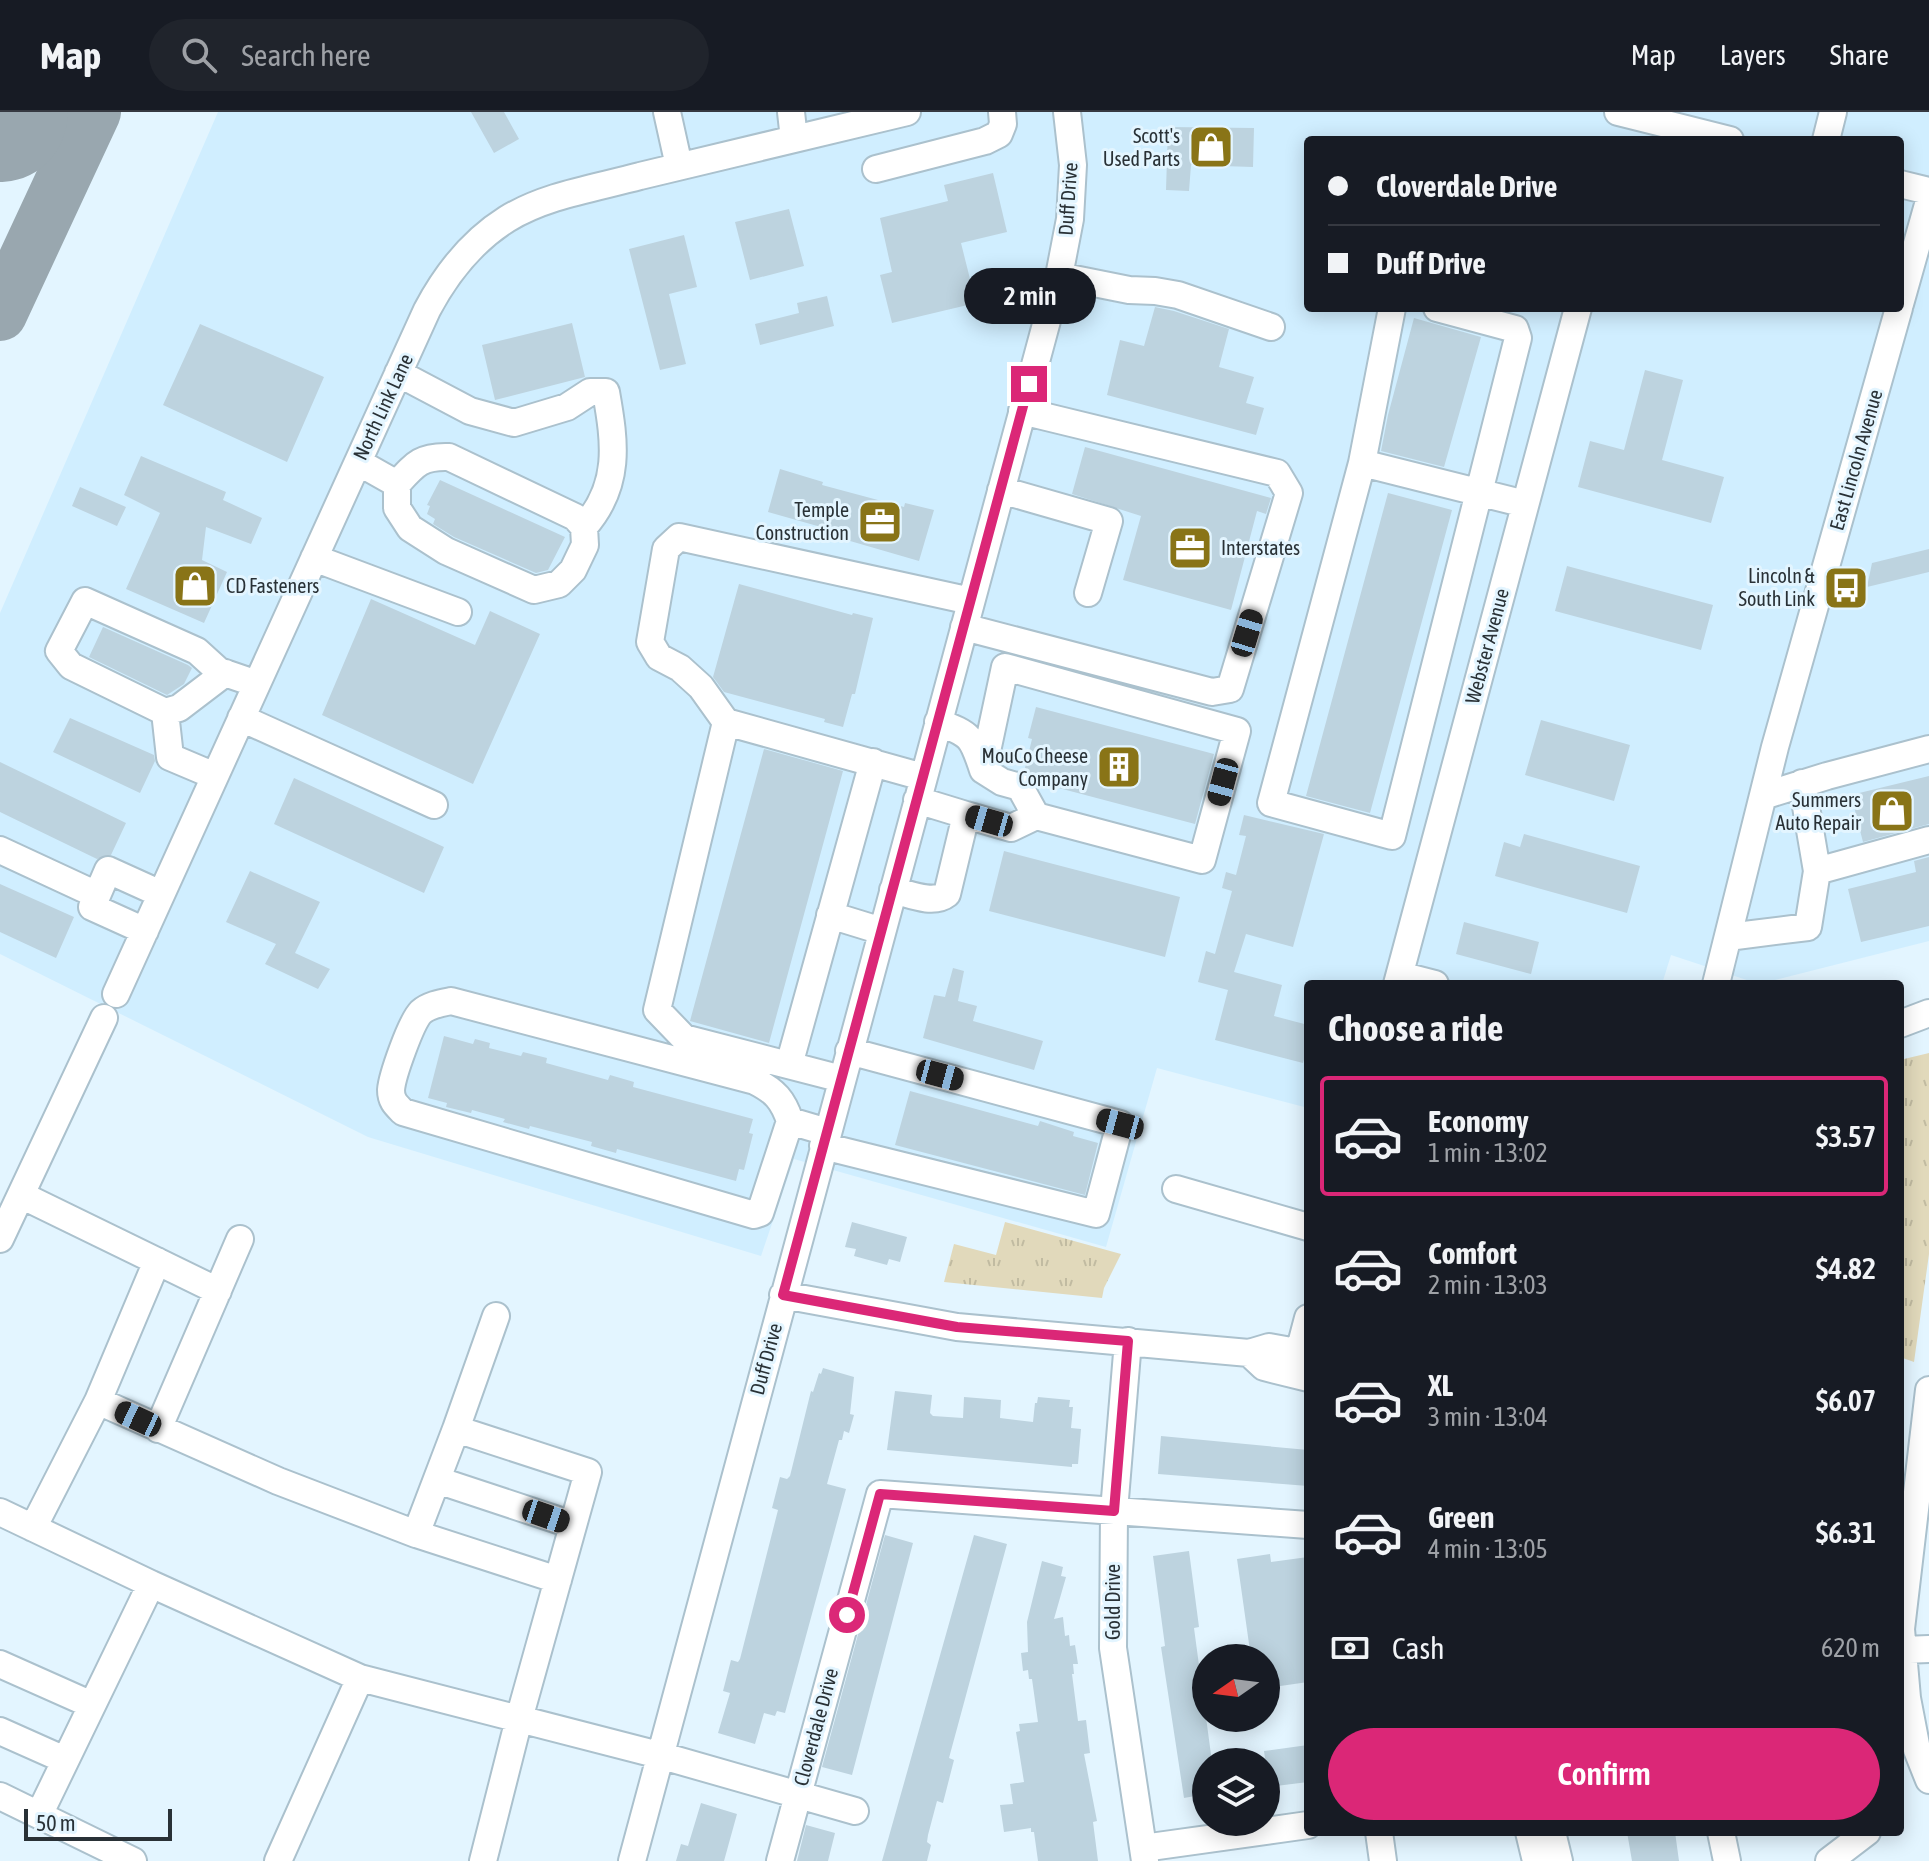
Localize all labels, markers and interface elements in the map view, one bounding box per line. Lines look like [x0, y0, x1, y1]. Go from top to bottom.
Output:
search box [149, 19, 709, 91]
icon: search [177, 33, 221, 77]
text: Map [40, 34, 101, 77]
text: Search here [241, 38, 371, 72]
text: Map [1631, 39, 1676, 71]
text: Layers [1720, 39, 1786, 71]
text: Share [1830, 39, 1889, 71]
shop icon: Scott's Used Parts [1187, 123, 1235, 171]
place label: Scott's Used Parts [1103, 124, 1180, 170]
street label: Duff Drive [1053, 162, 1082, 236]
text: Cloverdale Drive [1376, 169, 1557, 203]
text: Duff Drive [1376, 246, 1486, 280]
callout: 2 min [963, 268, 1095, 324]
text: 2 min [1003, 281, 1057, 311]
street label: North Link Lane [348, 350, 417, 464]
route end [1011, 366, 1047, 402]
street label: East Lincoln Avenue [1824, 387, 1887, 533]
place label: Temple Construction [756, 498, 849, 544]
office icon: Temple Construction [856, 498, 904, 546]
office icon: Interstates [1166, 524, 1214, 572]
place label: Interstates [1221, 536, 1300, 559]
shop icon: CD Fasteners [171, 562, 219, 610]
place label: Lincoln & South Link [1739, 564, 1816, 610]
bus stop icon: Lincoln & South Link [1822, 564, 1870, 612]
place label: CD Fasteners [226, 574, 319, 597]
street label: Webster Avenue [1460, 586, 1513, 706]
car [1229, 607, 1265, 659]
building icon: MouCo Cheese Company [1095, 743, 1143, 791]
place label: MouCo Cheese Company [982, 744, 1088, 790]
car [1205, 756, 1241, 808]
shop icon: Summers Auto Repair [1868, 787, 1916, 835]
place label: Summers Auto Repair [1775, 788, 1862, 834]
car [963, 803, 1015, 839]
text: Choose a ride [1328, 1007, 1503, 1049]
car [914, 1057, 966, 1093]
icon: car [1332, 1100, 1404, 1172]
text: Economy [1428, 1104, 1529, 1138]
car [1094, 1106, 1146, 1142]
text: $3.57 [1816, 1119, 1876, 1153]
text: 1 min · 13:02 [1428, 1138, 1548, 1168]
icon: car [1332, 1232, 1404, 1304]
text: Comfort [1428, 1236, 1517, 1270]
text: $4.82 [1816, 1251, 1876, 1285]
text: 2 min · 13:03 [1428, 1270, 1548, 1300]
street label: Duff Drive [745, 1321, 786, 1397]
icon: car [1332, 1364, 1404, 1436]
text: XL [1428, 1368, 1453, 1402]
text: $6.07 [1816, 1383, 1876, 1417]
car [111, 1398, 165, 1440]
text: 3 min · 13:04 [1428, 1402, 1548, 1432]
icon: car [1332, 1496, 1404, 1568]
car [519, 1497, 573, 1535]
text: Green [1428, 1500, 1494, 1534]
text: $6.31 [1816, 1515, 1876, 1549]
text: 4 min · 13:05 [1428, 1534, 1548, 1564]
street label: Gold Drive [1101, 1564, 1124, 1640]
route start [829, 1597, 865, 1633]
icon: cash [1328, 1626, 1372, 1670]
text: Cash [1392, 1631, 1445, 1665]
text: 620 m [1821, 1633, 1880, 1663]
north arrow [1192, 1644, 1280, 1732]
map controls [1192, 1644, 1280, 1836]
street label: Cloverdale Drive [789, 1666, 842, 1788]
button: Confirm [1328, 1728, 1880, 1820]
button: layers [1192, 1748, 1280, 1836]
scale bar [24, 1805, 172, 1841]
text: 50 m [36, 1810, 76, 1836]

